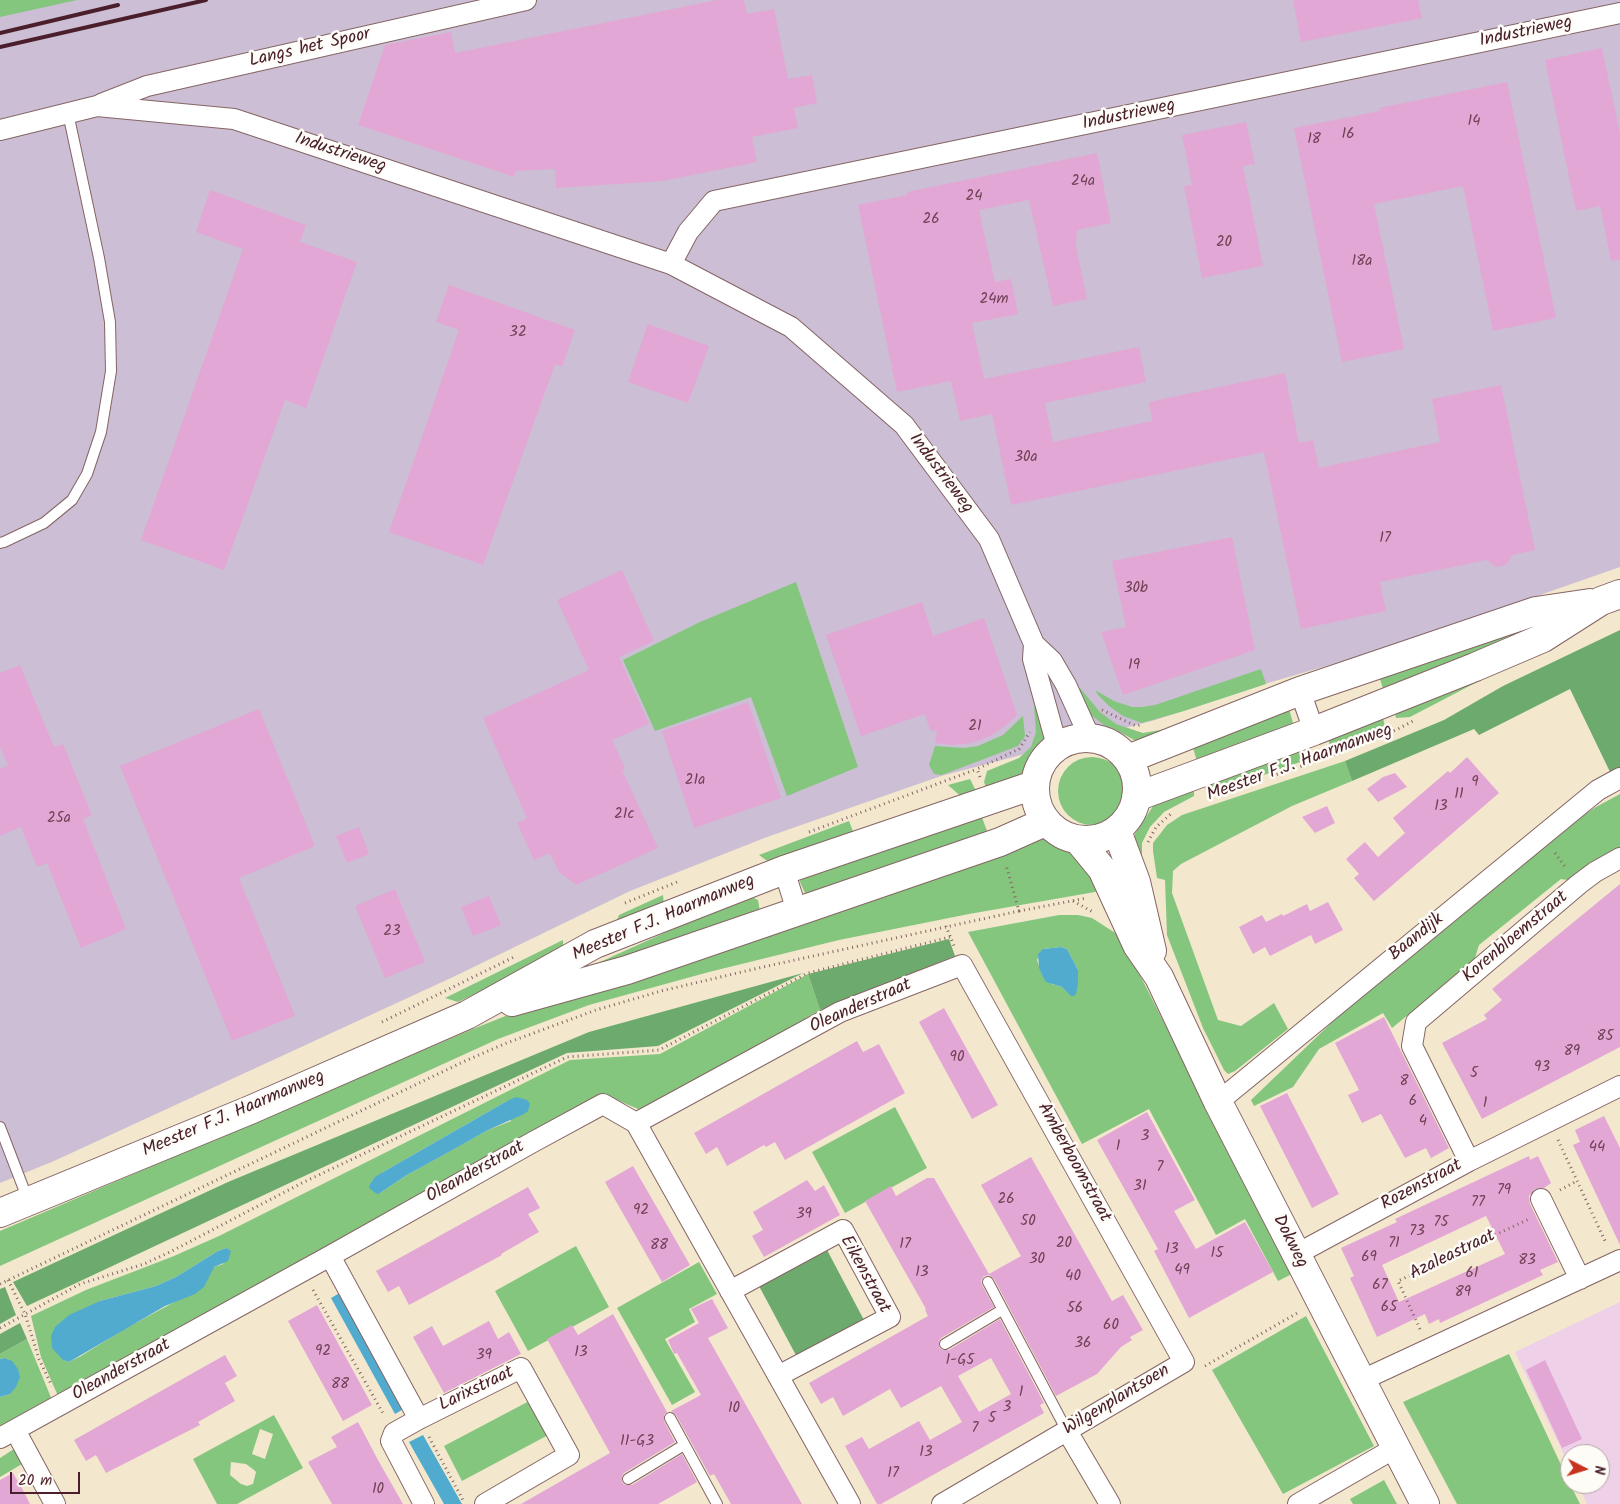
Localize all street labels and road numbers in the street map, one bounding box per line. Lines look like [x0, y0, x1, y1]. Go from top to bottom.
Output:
street label: Industrieweg [1478, 13, 1574, 53]
street label: Langs het Spoor [247, 25, 373, 73]
street label: Industrieweg [1081, 96, 1177, 136]
street label: Industrieweg [292, 129, 388, 179]
street label: Industrieweg [903, 430, 977, 518]
street label: Meester F.J. Haarmanweg [1204, 720, 1396, 808]
street label: Meester F.J. Haarmanweg [570, 871, 758, 967]
street label: Korenbloemstraat [1459, 888, 1573, 988]
street label: Baandijk [1385, 909, 1449, 967]
street label: Oleanderstraat [807, 975, 915, 1039]
street label: Meester F.J. Haarmanweg [140, 1067, 328, 1163]
street label: Amberboomstraat [1031, 1099, 1115, 1227]
street label: Oleanderstraat [423, 1137, 529, 1209]
street label: Rozenstraat [1378, 1156, 1466, 1216]
street label: Dokweg [1266, 1212, 1312, 1272]
street label: Azaleastraat [1407, 1226, 1499, 1286]
street label: Eikenstraat [834, 1232, 894, 1318]
street label: Oleanderstraat [69, 1335, 175, 1407]
street label: Wilgenplantsoen [1060, 1361, 1174, 1441]
street label: Larixstraat [436, 1363, 518, 1417]

